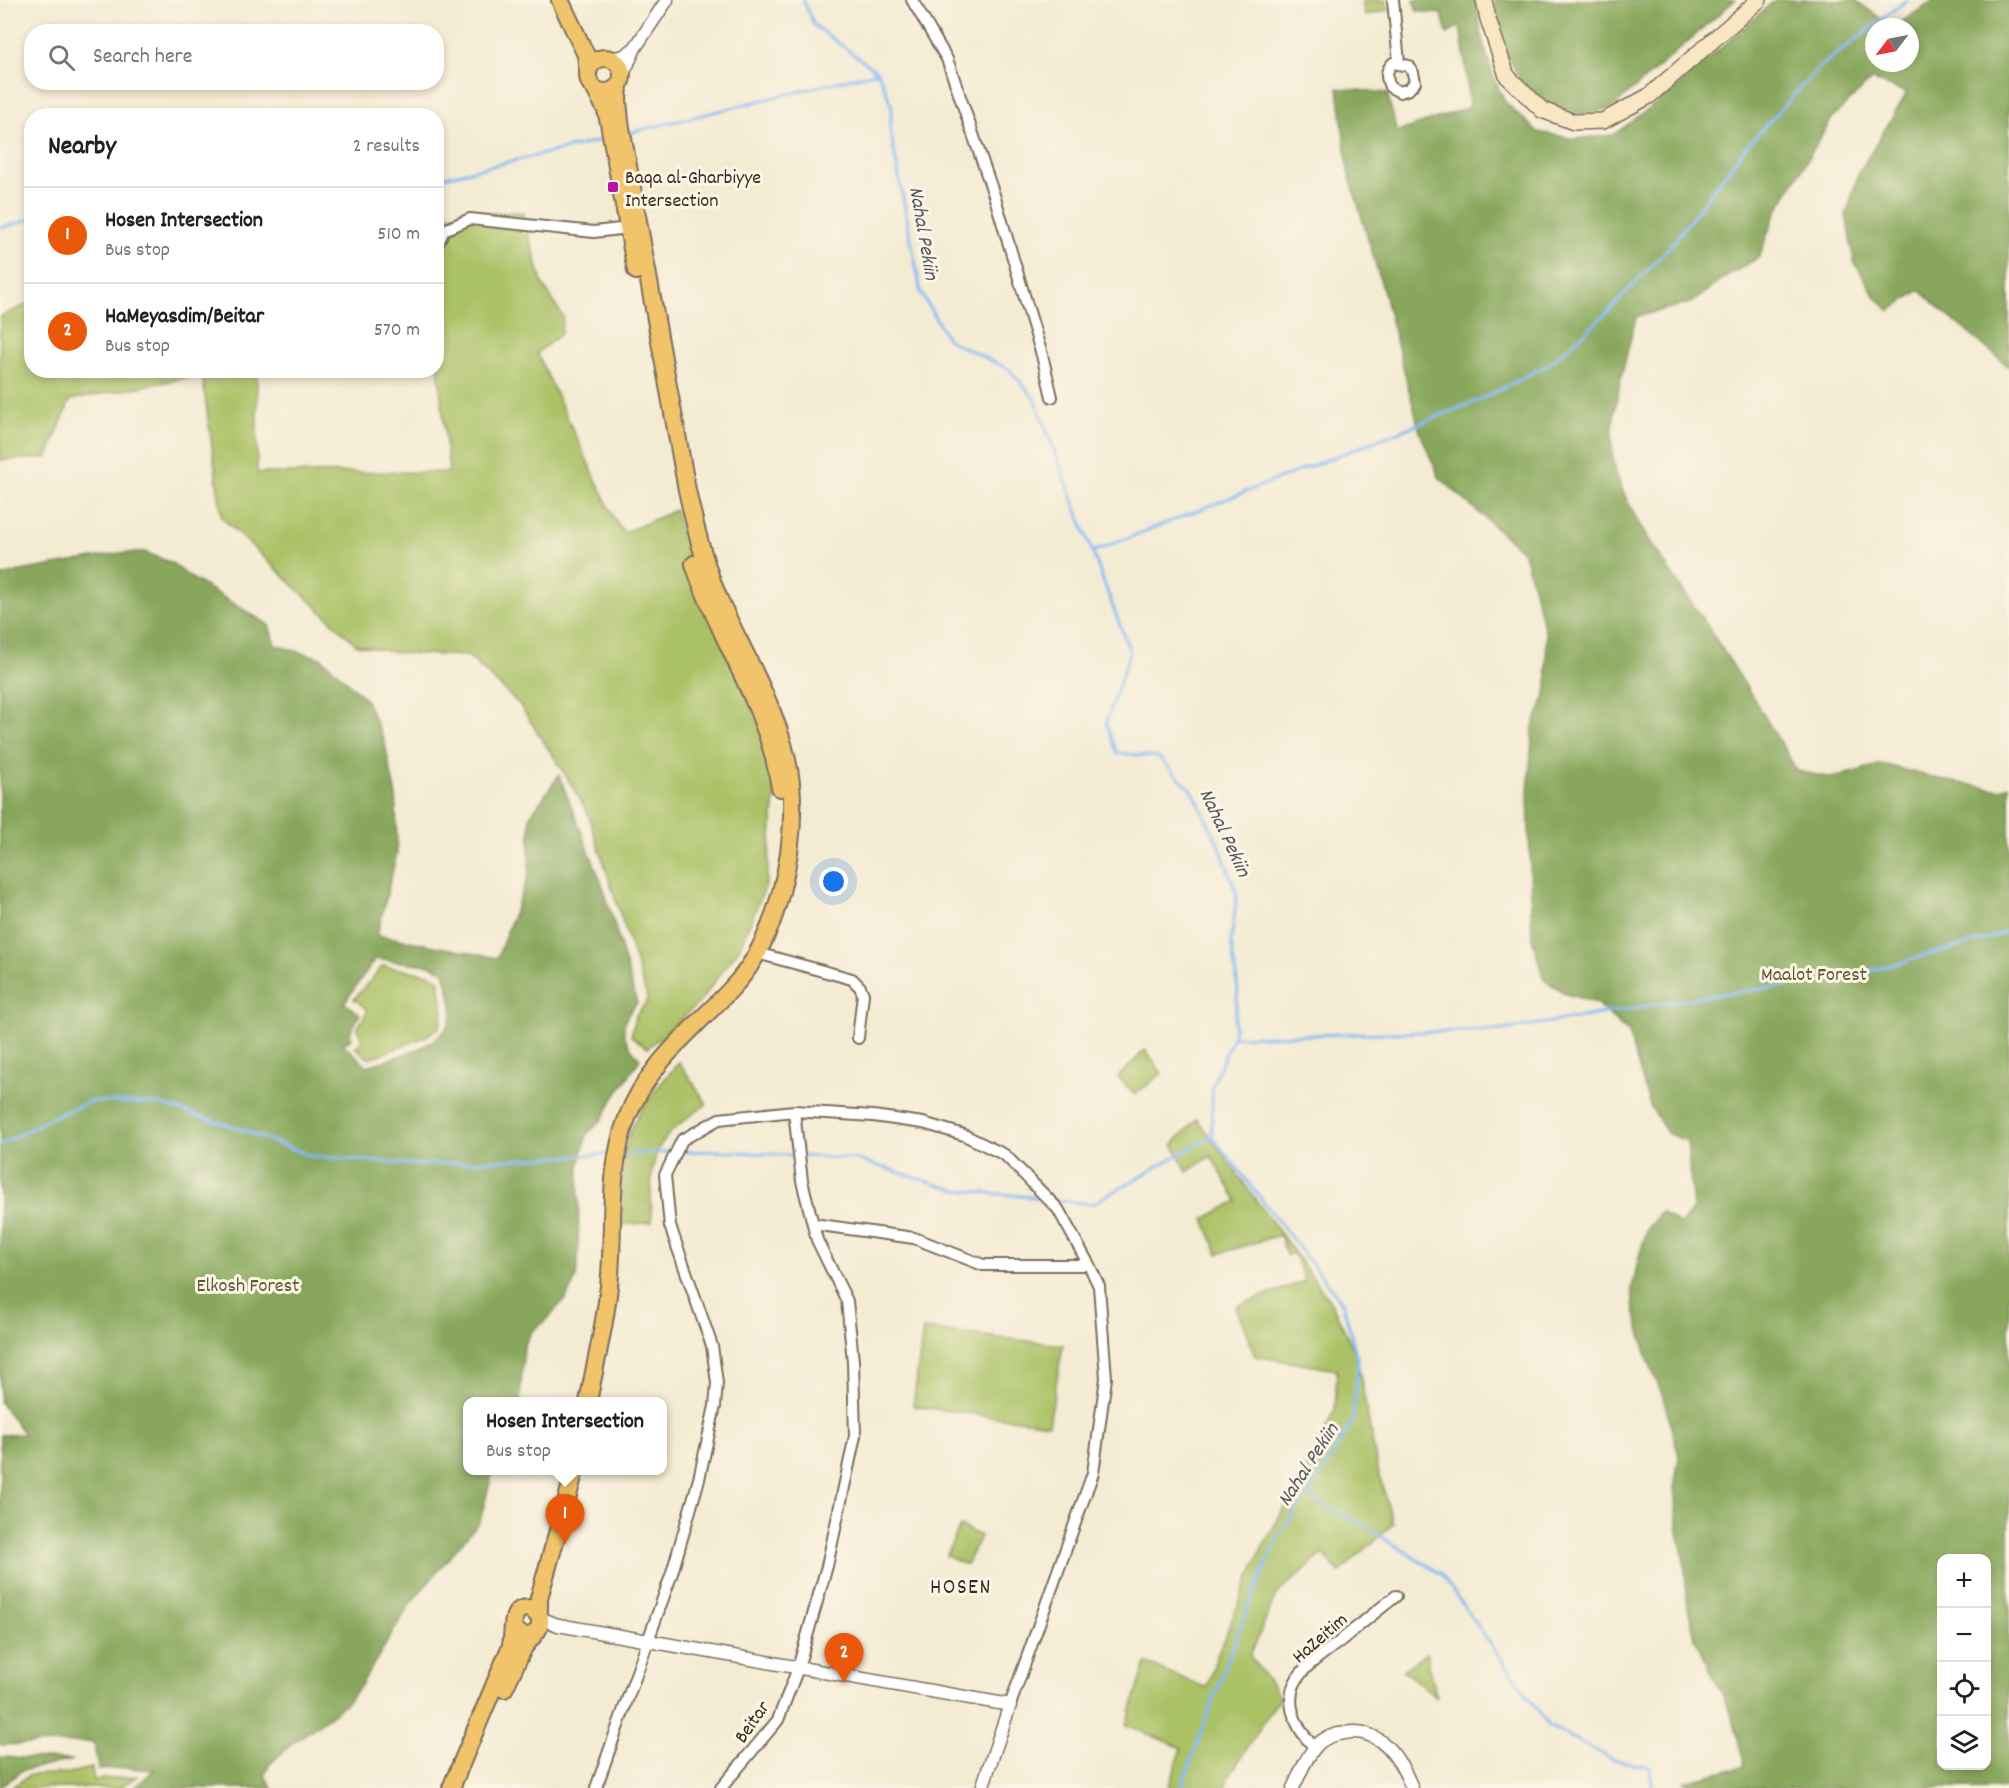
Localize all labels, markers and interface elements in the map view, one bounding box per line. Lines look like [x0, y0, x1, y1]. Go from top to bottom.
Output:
north arrow [1865, 18, 1919, 72]
search box [24, 24, 444, 90]
icon: search [45, 41, 78, 74]
text: Search here [93, 42, 192, 73]
text: Nearby [48, 129, 116, 166]
text: 2 results [353, 133, 420, 161]
place label: Baqa al-Gharbiyye Intersection [625, 165, 761, 216]
marker: Baqa al-Gharbiyye Intersection [606, 180, 620, 194]
water label: Nahal Pekiin [899, 184, 945, 284]
text: Hosen Intersection [105, 206, 263, 237]
text: 1 [65, 221, 70, 249]
text: 510 m [377, 221, 420, 249]
text: Bus stop [105, 237, 170, 265]
text: HaMeyasdim/Beitar [105, 302, 264, 333]
text: 2 [63, 317, 72, 345]
text: 570 m [374, 317, 420, 345]
text: Bus stop [105, 333, 170, 361]
water label: Nahal Pekiin [1190, 784, 1257, 883]
your location [819, 867, 848, 896]
park label: Maalot Forest [1761, 962, 1867, 990]
park label: Elkosh Forest [197, 1273, 299, 1301]
popup [463, 1397, 667, 1475]
text: Hosen Intersection [486, 1407, 644, 1438]
water label: Nahal Pekiin [1271, 1417, 1348, 1513]
text: Bus stop [486, 1438, 551, 1466]
pin: 1 [546, 1494, 584, 1544]
map controls [1937, 1554, 1991, 1770]
button: + [1937, 1554, 1991, 1608]
district label: HOSEN [930, 1573, 992, 1604]
street label: HaZeitim [1287, 1607, 1355, 1671]
button: − [1937, 1608, 1991, 1662]
pin: 2 [824, 1634, 864, 1683]
button: locate [1937, 1662, 1991, 1716]
street label: Beitar [729, 1695, 778, 1750]
button: layers [1937, 1716, 1991, 1770]

